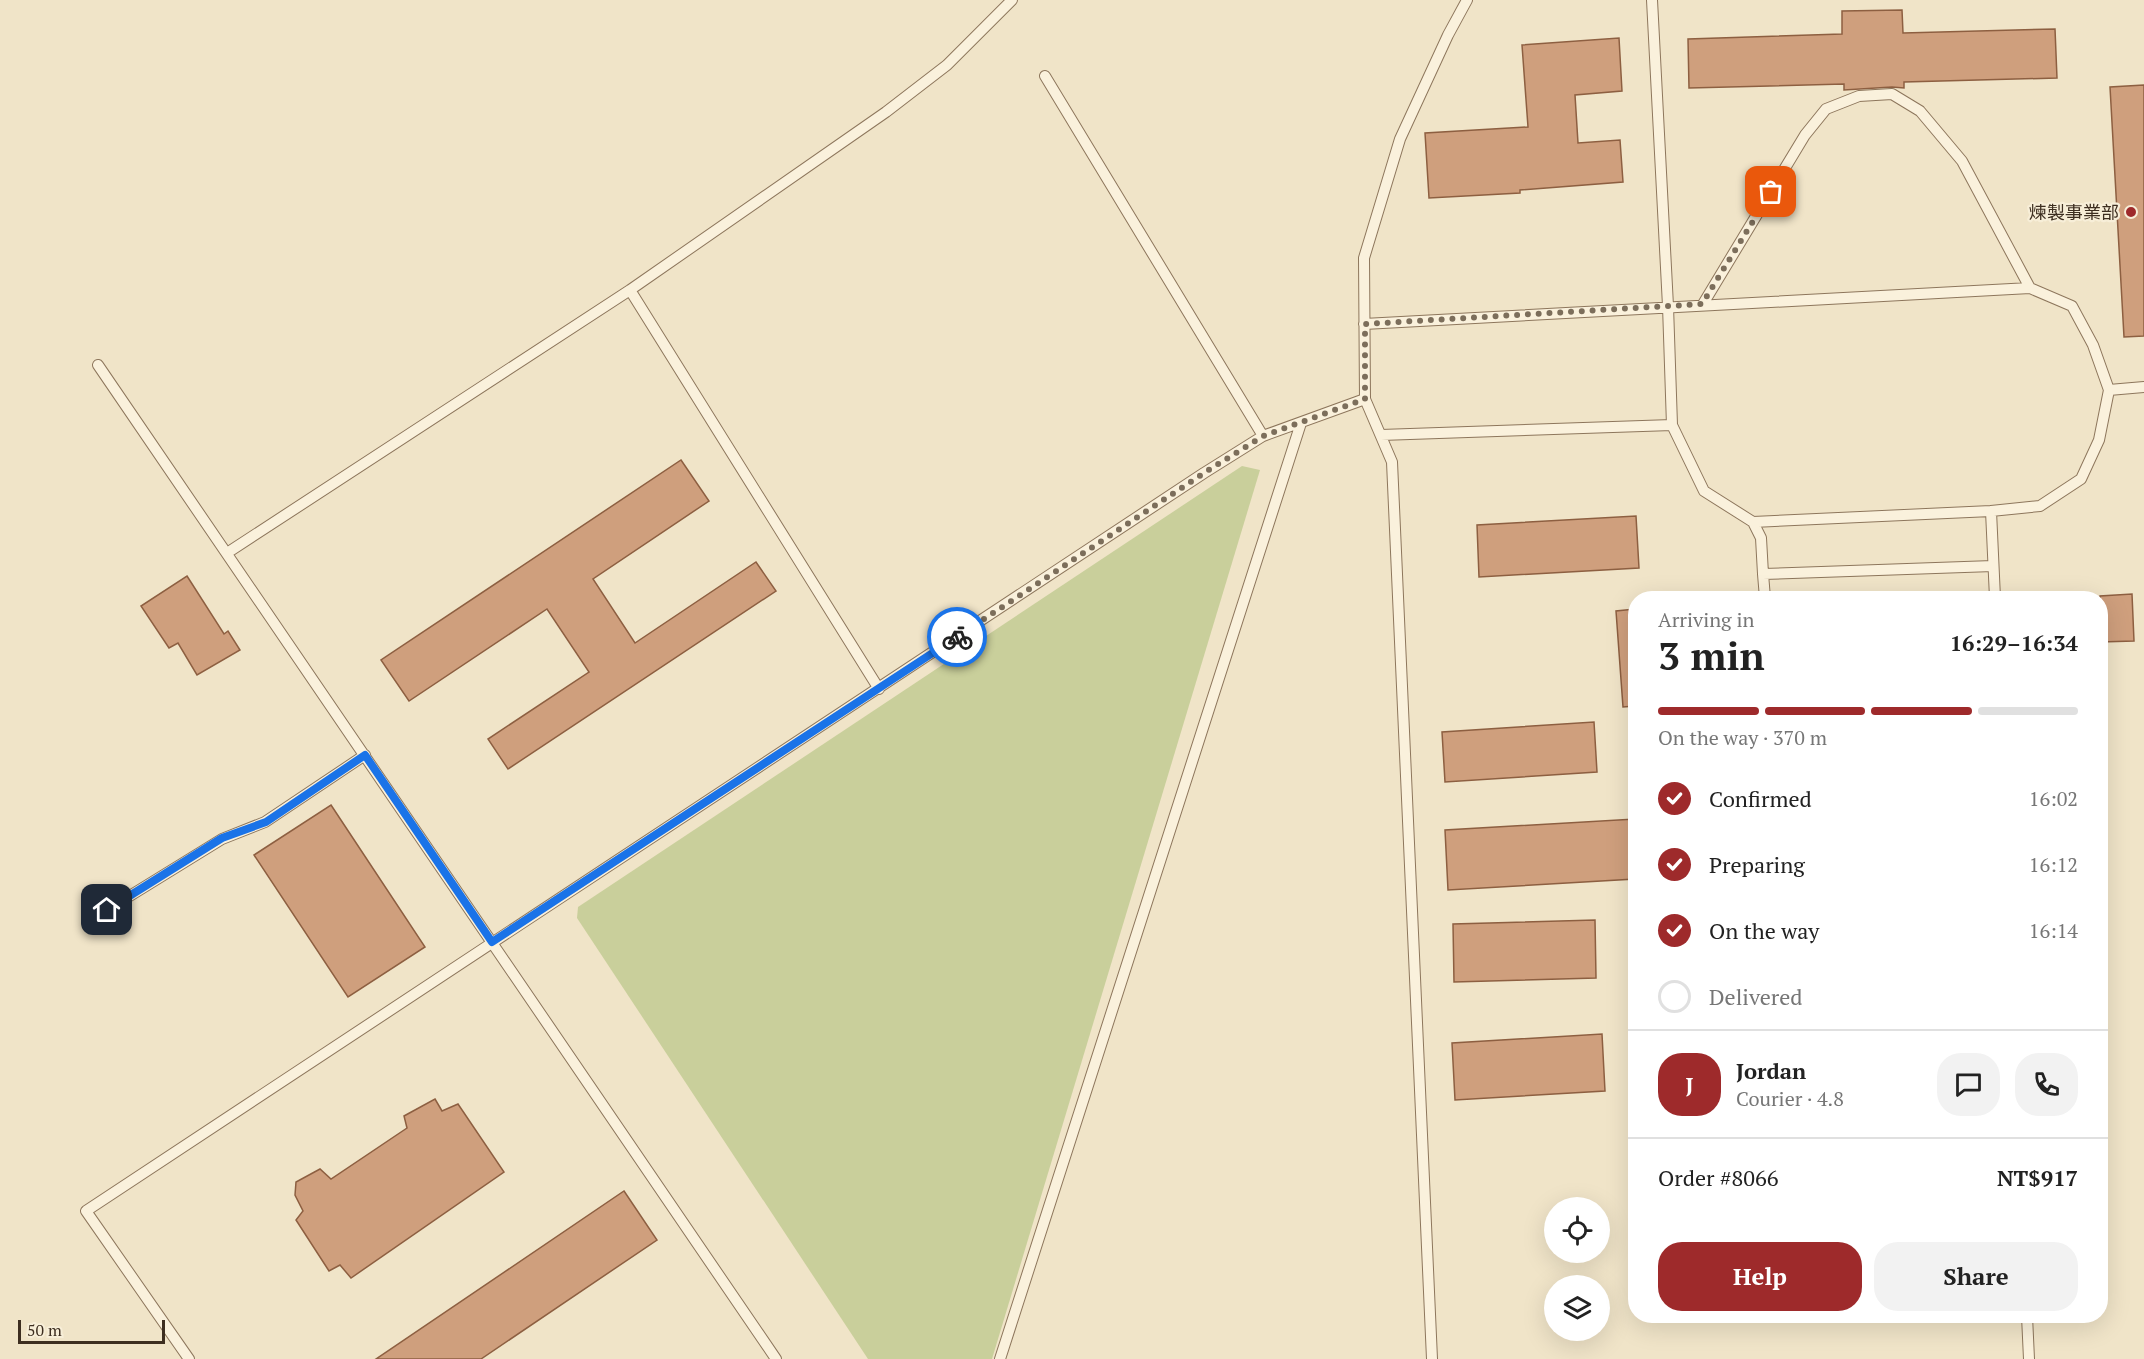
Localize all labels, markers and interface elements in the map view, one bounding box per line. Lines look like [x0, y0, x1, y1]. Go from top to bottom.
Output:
pin [1745, 166, 1796, 217]
icon: bag [1754, 175, 1787, 208]
place label: 煉製事業部 [2029, 200, 2119, 224]
marker: 煉製事業部 [2124, 205, 2138, 219]
text: Arriving in [1658, 606, 1754, 633]
courier [927, 607, 987, 667]
icon: bike [941, 621, 974, 654]
text: 16:29–16:34 [1950, 628, 2078, 657]
text: 3 min [1658, 629, 1765, 681]
text: On the way · 370 m [1658, 724, 1827, 751]
icon: check [1658, 782, 1691, 815]
text: Confirmed [1709, 784, 1812, 813]
text: 16:02 [2029, 785, 2078, 812]
icon: check [1658, 848, 1691, 881]
text: Preparing [1709, 850, 1805, 879]
text: 16:12 [2029, 851, 2078, 878]
pin [81, 884, 132, 935]
icon: home [90, 893, 123, 926]
icon: check [1658, 914, 1691, 947]
text: On the way [1709, 916, 1819, 945]
text: 16:14 [2029, 917, 2078, 944]
text: Delivered [1709, 982, 1802, 1011]
button: chat [1937, 1053, 2000, 1116]
button: phone [2015, 1053, 2078, 1116]
text: Jordan [1736, 1056, 1806, 1085]
text: J [1685, 1070, 1694, 1099]
text: Courier · 4.8 [1736, 1085, 1844, 1112]
text: Order #8066 [1658, 1163, 1778, 1192]
text: NT$917 [1997, 1163, 2078, 1192]
map controls [1544, 1197, 1610, 1341]
button: locate [1544, 1197, 1610, 1263]
button: Help [1658, 1242, 1862, 1311]
button: Share [1874, 1242, 2078, 1311]
button: layers [1544, 1275, 1610, 1341]
scale bar [18, 1317, 165, 1344]
text: 50 m [27, 1319, 62, 1341]

